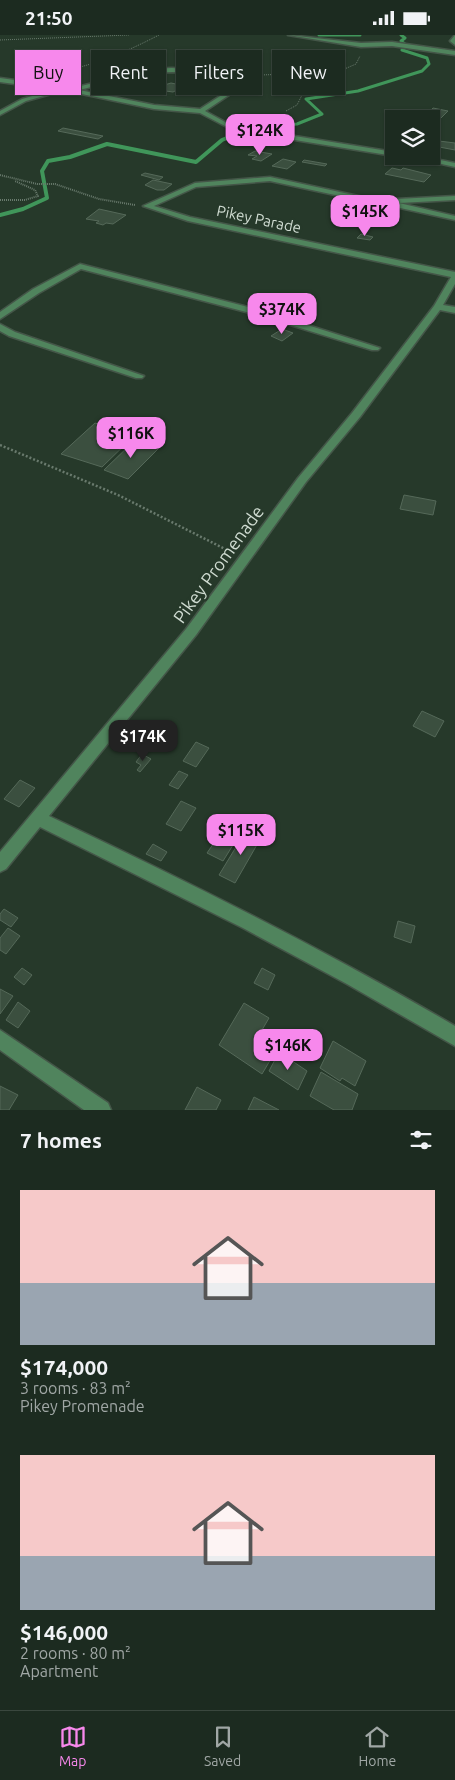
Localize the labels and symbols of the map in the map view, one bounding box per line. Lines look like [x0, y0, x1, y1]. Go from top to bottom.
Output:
pin: $124K [225, 113, 295, 156]
pin: $145K [330, 195, 400, 237]
street label: Pikey Parade [215, 202, 303, 236]
pin: $374K [247, 293, 317, 335]
pin: $116K [96, 417, 166, 459]
street label: Pikey Promenade [169, 501, 267, 627]
pin: $174K [108, 719, 178, 762]
pin: $115K [206, 813, 276, 856]
pin: $146K [253, 1029, 323, 1071]

